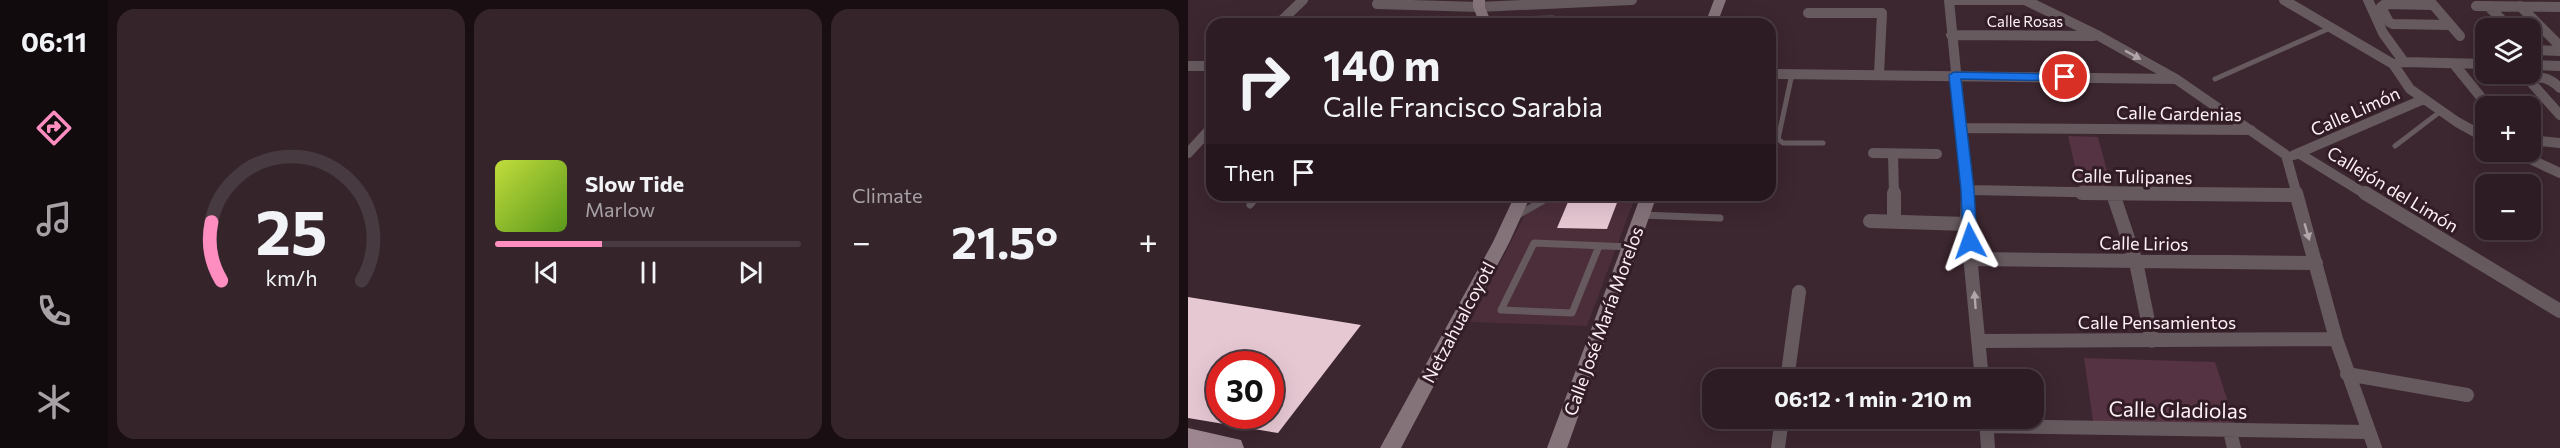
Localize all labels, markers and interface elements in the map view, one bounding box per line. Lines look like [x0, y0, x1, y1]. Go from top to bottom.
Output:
street label: Calle Rosas [1987, 12, 2063, 30]
map controls [2475, 18, 2541, 240]
button: layers [2475, 18, 2541, 84]
text: 06:11 [21, 25, 87, 58]
text: 140 m [1323, 38, 1440, 90]
icon: right [1224, 42, 1302, 120]
one-way arrow [2125, 50, 2142, 60]
pin [2039, 51, 2090, 102]
icon: arrive [2048, 60, 2081, 93]
street label: Calle Limón [2307, 82, 2403, 140]
text: Calle Francisco Sarabia [1323, 90, 1603, 123]
button: + [2475, 96, 2541, 162]
street label: Calle Gardenias [2116, 101, 2242, 125]
icon: directions [33, 107, 75, 149]
street label: Callejón del Limón [2323, 141, 2463, 237]
icon: arrive [1287, 156, 1320, 189]
text: Then [1224, 159, 1275, 186]
street label: Calle Tulipanes [2071, 164, 2193, 188]
text: Slow Tide [585, 170, 684, 197]
button: − [2475, 174, 2541, 240]
text: Climate [852, 183, 922, 207]
text: 25 [255, 192, 327, 268]
text: Marlow [585, 197, 655, 221]
icon: music [33, 198, 75, 240]
position arrow [1938, 209, 2002, 273]
text: 21.5° [951, 213, 1058, 268]
text: − [852, 220, 871, 261]
text: + [1139, 220, 1158, 261]
street label: Calle José María Morelos [1559, 223, 1647, 419]
one-way arrow [2303, 223, 2312, 241]
street label: Calle Lirios [2099, 231, 2189, 255]
icon: previous [530, 256, 563, 289]
icon: pause [632, 256, 665, 289]
icon: next [734, 256, 767, 289]
street label: Netzahualcoyotl [1417, 258, 1499, 386]
text: km/h [265, 264, 317, 290]
icon: phone [33, 290, 75, 332]
one-way arrow [1971, 291, 1980, 310]
street label: Calle Pensamientos [2078, 311, 2236, 333]
speed limit sign: 30 [1206, 351, 1284, 429]
icon: climate [33, 381, 75, 423]
text: 06:12 · 1 min · 210 m [1774, 385, 1972, 412]
street label: Calle Gladiolas [2108, 395, 2248, 423]

